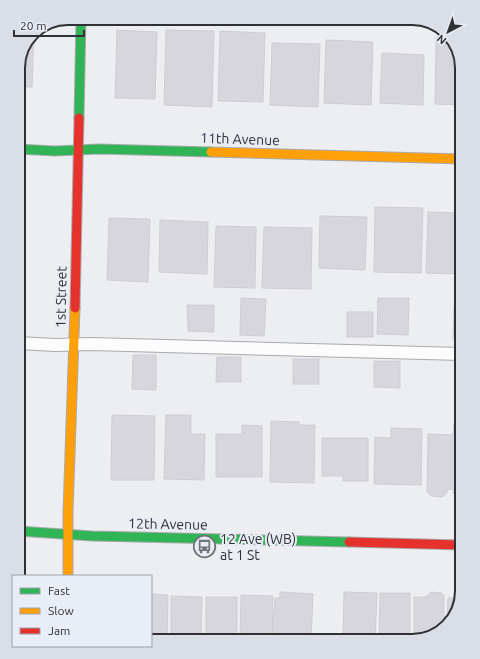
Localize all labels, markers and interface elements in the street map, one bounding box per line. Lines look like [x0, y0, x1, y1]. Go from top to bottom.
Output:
scale bar [14, 12, 84, 38]
north arrow [428, 12, 468, 52]
text: 20 m [20, 19, 47, 32]
text: N [434, 32, 448, 47]
street label: 11th Avenue [200, 130, 280, 148]
street label: 1st Street [52, 265, 70, 328]
street label: 12th Avenue [128, 515, 208, 533]
place label: 12 Ave (WB) at 1 St [220, 531, 296, 563]
bus stop icon: 12 Ave (WB) at 1 St [191, 534, 217, 560]
legend [12, 575, 152, 647]
text: Fast [48, 584, 70, 597]
text: Slow [48, 604, 74, 617]
text: Jam [48, 624, 70, 637]

